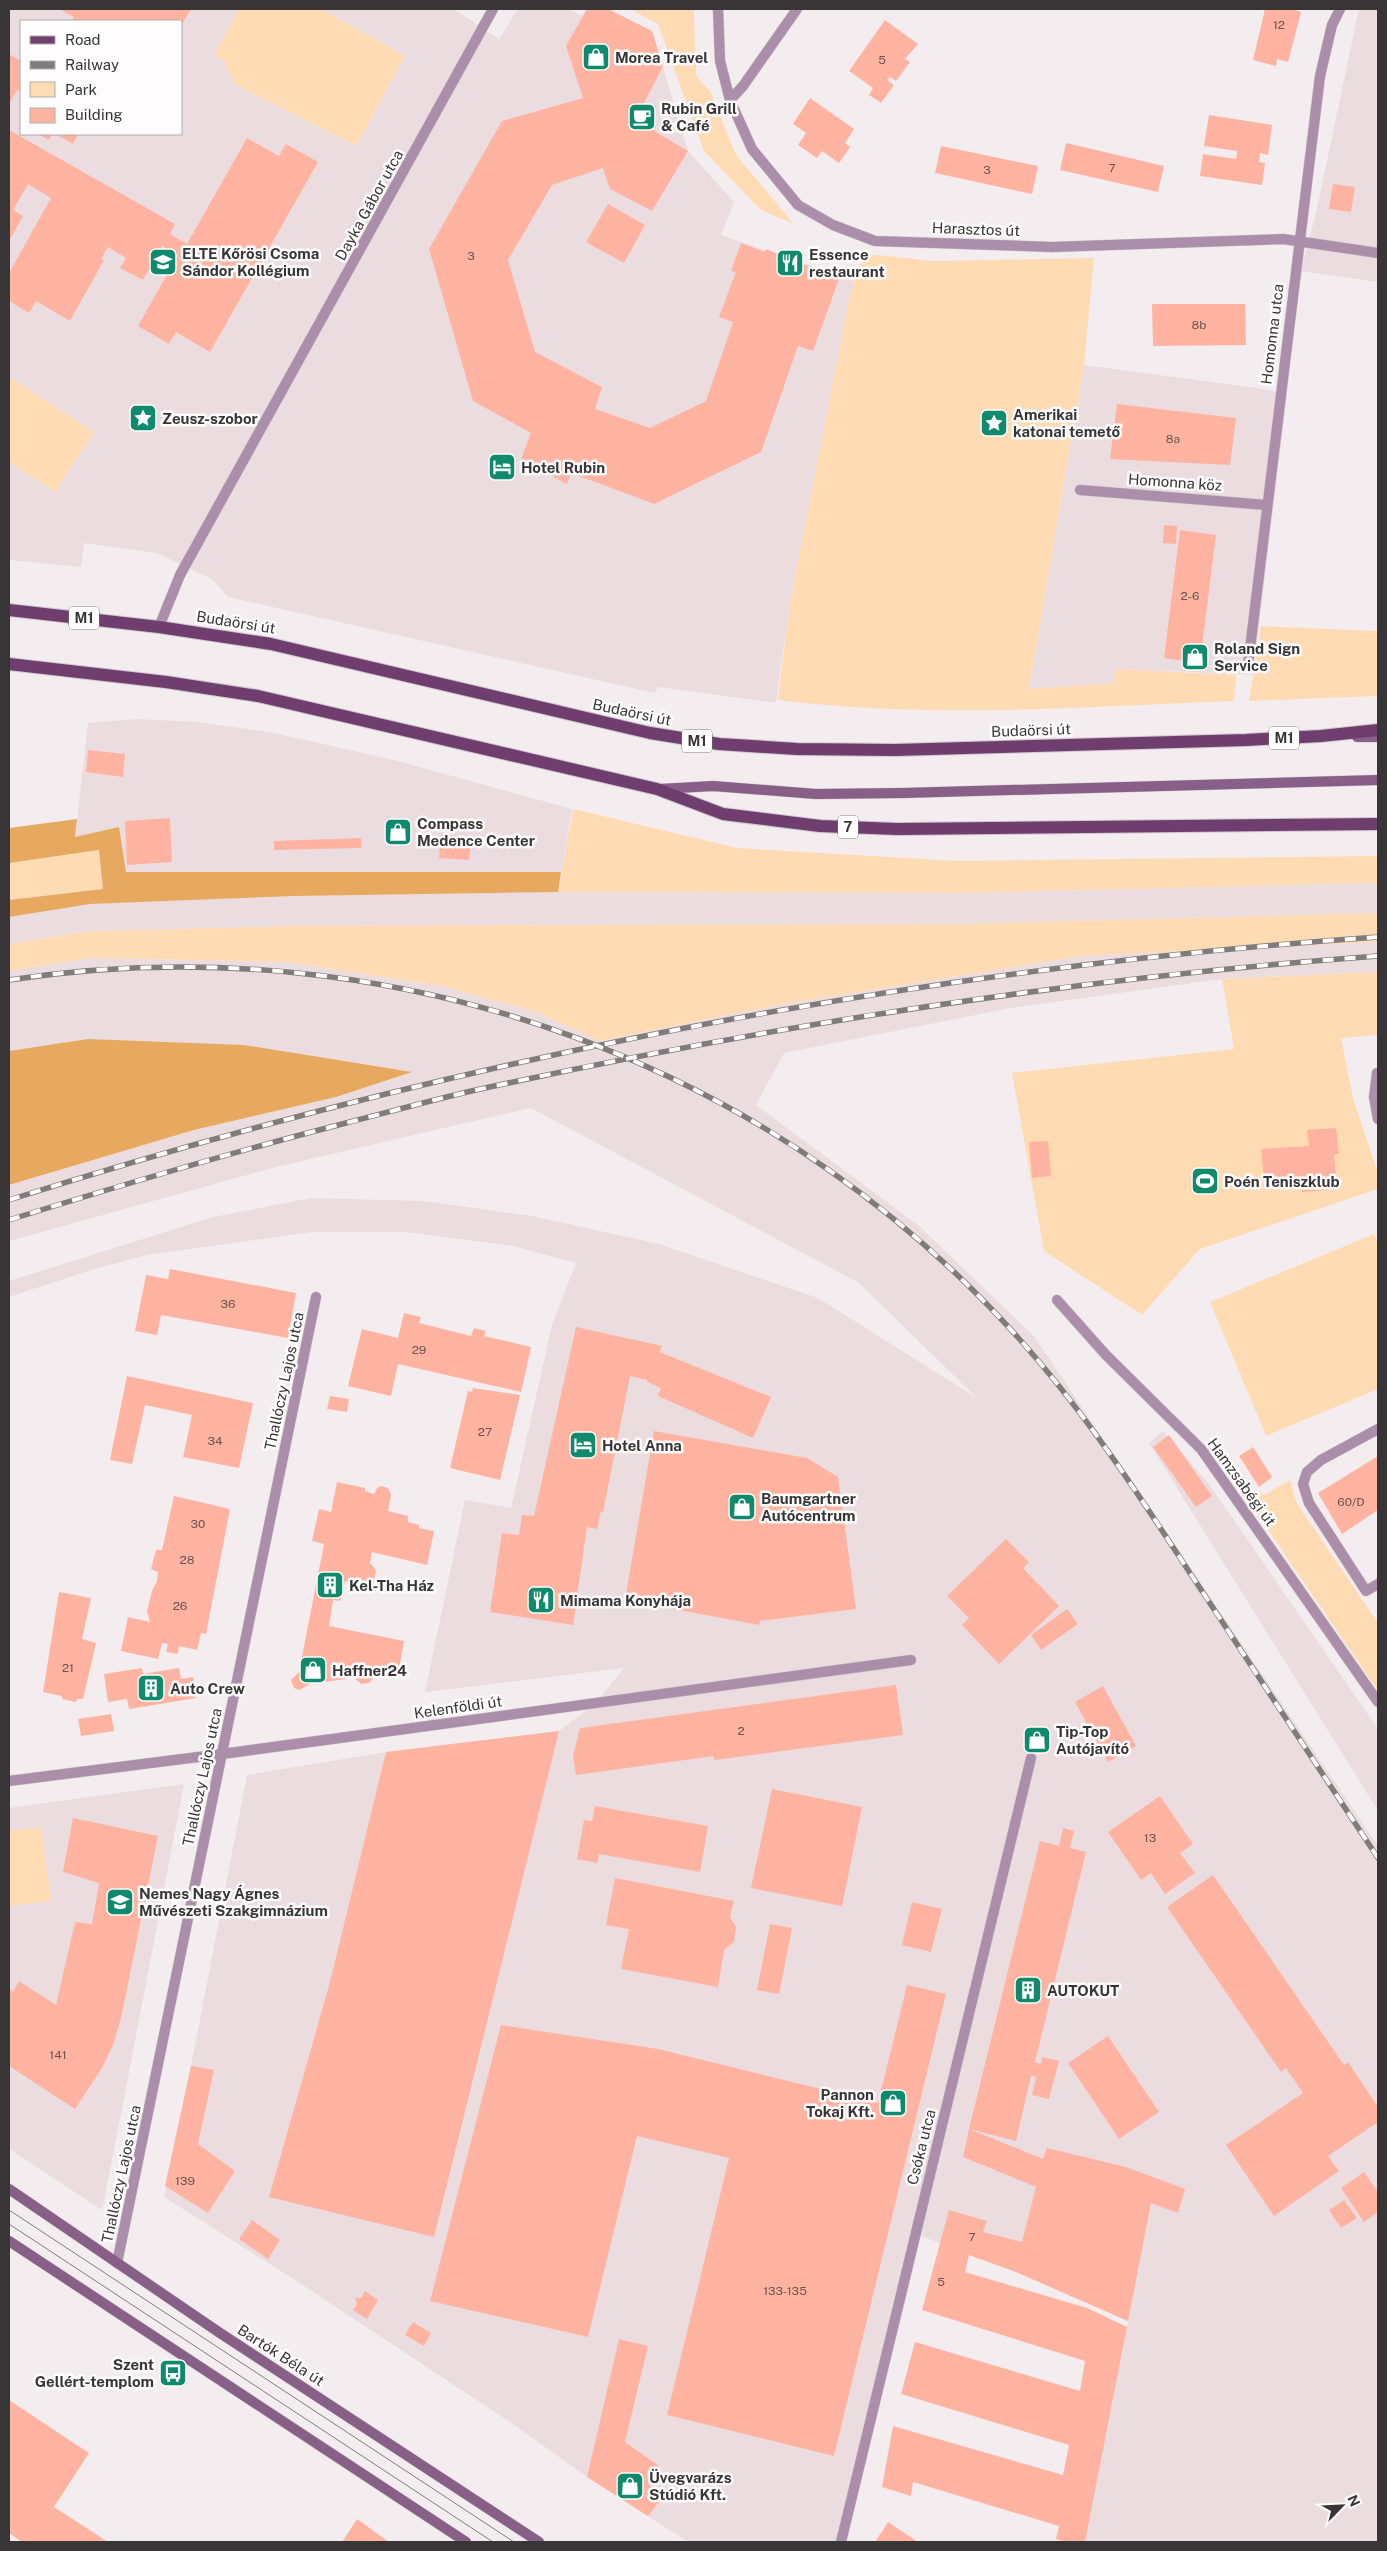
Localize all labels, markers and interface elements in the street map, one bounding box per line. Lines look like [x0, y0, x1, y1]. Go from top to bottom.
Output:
house number: 12 [1273, 18, 1285, 32]
legend [20, 20, 182, 135]
text: Road [65, 31, 101, 48]
shop icon: Morea Travel [581, 42, 611, 72]
place label: Morea Travel [615, 49, 708, 66]
house number: 5 [878, 53, 886, 67]
text: Railway [65, 56, 119, 73]
text: Park [65, 81, 97, 98]
place label: Rubin Grill & Café [661, 100, 737, 134]
cafe icon: Rubin Grill & Café [627, 102, 657, 132]
text: Building [65, 106, 123, 123]
street label: Dayka Gábor utca [332, 147, 406, 263]
house number: 7 [1108, 161, 1116, 175]
house number: 3 [983, 163, 991, 177]
street label: Harasztos út [932, 219, 1020, 239]
place label: ELTE Kőrösi Csoma Sándor Kollégium [182, 245, 319, 279]
place label: Essence restaurant [809, 246, 885, 280]
school or university icon: ELTE Kőrösi Csoma Sándor Kollégium [148, 247, 178, 277]
restaurant icon: Essence restaurant [775, 248, 805, 278]
house number: 3 [467, 249, 475, 263]
street label: Homonna utca [1257, 283, 1287, 385]
house number: 8b [1192, 318, 1206, 332]
place icon: Zeusz-szobor [128, 403, 158, 433]
place label: Amerikai katonai temető [1013, 406, 1120, 440]
place icon: Amerikai katonai temető [979, 408, 1009, 438]
place label: Zeusz-szobor [162, 410, 258, 427]
house number: 8a [1166, 432, 1180, 446]
hotel icon: Hotel Rubin [487, 452, 517, 482]
place label: Hotel Rubin [521, 459, 605, 476]
street label: Homonna köz [1127, 470, 1223, 494]
house number: 2-6 [1180, 589, 1200, 603]
road number: M1 [69, 606, 99, 630]
street label: Budaörsi út [195, 607, 277, 637]
place label: Roland Sign Service [1214, 640, 1300, 674]
shop icon: Roland Sign Service [1180, 642, 1210, 672]
street label: Budaörsi út [591, 695, 673, 729]
street label: Budaörsi út [991, 720, 1071, 740]
road number: M1 [1269, 726, 1299, 750]
road number: M1 [682, 729, 712, 752]
place label: Compass Medence Center [417, 815, 535, 849]
road number: 7 [838, 816, 858, 839]
shop icon: Compass Medence Center [383, 817, 413, 847]
sports icon: Poén Teniszklub [1190, 1166, 1220, 1196]
place label: Poén Teniszklub [1224, 1173, 1340, 1190]
house number: 36 [221, 1297, 235, 1311]
street label: Thallóczy Lajos utca [261, 1311, 307, 1451]
house number: 29 [412, 1343, 426, 1357]
house number: 27 [478, 1425, 492, 1439]
hotel icon: Hotel Anna [568, 1430, 598, 1460]
house number: 34 [207, 1434, 223, 1448]
street label: Hamzsabégi út [1204, 1435, 1280, 1529]
place label: Hotel Anna [602, 1437, 682, 1454]
place label: Baumgartner Autócentrum [761, 1490, 856, 1524]
shop icon: Baumgartner Autócentrum [727, 1492, 757, 1522]
house number: 60/D [1337, 1495, 1365, 1509]
house number: 30 [191, 1517, 205, 1531]
house number: 28 [180, 1553, 195, 1567]
building icon: Kel-Tha Ház [315, 1570, 345, 1600]
place label: Kel-Tha Ház [349, 1577, 434, 1594]
restaurant icon: Mimama Konyhája [526, 1585, 556, 1615]
place label: Mimama Konyhája [560, 1592, 691, 1609]
house number: 26 [173, 1599, 187, 1613]
shop icon: Haffner24 [298, 1655, 328, 1685]
house number: 21 [62, 1661, 74, 1675]
place label: Haffner24 [332, 1662, 407, 1679]
building icon: Auto Crew [136, 1673, 166, 1703]
place label: Auto Crew [170, 1680, 245, 1697]
street label: Kelenföldi út [413, 1692, 503, 1722]
street label: Thallóczy Lajos utca [179, 1707, 225, 1847]
place label: Tip-Top Autójavító [1056, 1723, 1130, 1757]
house number: 2 [737, 1724, 745, 1738]
shop icon: Tip-Top Autójavító [1022, 1725, 1052, 1755]
house number: 13 [1144, 1831, 1156, 1845]
place label: Nemes Nagy Ágnes Művészeti Szakgimnázium [139, 1885, 328, 1919]
school or university icon: Nemes Nagy Ágnes Művészeti Szakgimnázium [105, 1887, 135, 1917]
building icon: AUTOKUT [1013, 1975, 1043, 2005]
place label: AUTOKUT [1047, 1982, 1119, 1999]
house number: 141 [49, 2048, 67, 2062]
place label: Pannon Tokaj Kft. [806, 2086, 874, 2120]
shop icon: Pannon Tokaj Kft. [878, 2088, 908, 2118]
street label: Thallóczy Lajos utca [98, 2104, 144, 2244]
street label: Csóka utca [903, 2107, 939, 2187]
house number: 139 [175, 2174, 195, 2188]
house number: 7 [968, 2230, 976, 2244]
house number: 5 [937, 2275, 945, 2289]
house number: 133-135 [763, 2284, 807, 2298]
street label: Bartók Béla út [235, 2321, 328, 2389]
place label: Szent Gellért-templom [35, 2356, 154, 2390]
bus stop icon: Szent Gellért-templom [158, 2358, 188, 2388]
place label: Üvegvarázs Stúdió Kft. [649, 2469, 732, 2503]
shop icon: Üvegvarázs Stúdió Kft. [615, 2471, 645, 2501]
north arrow [1317, 2481, 1367, 2531]
text: N [1344, 2492, 1363, 2509]

